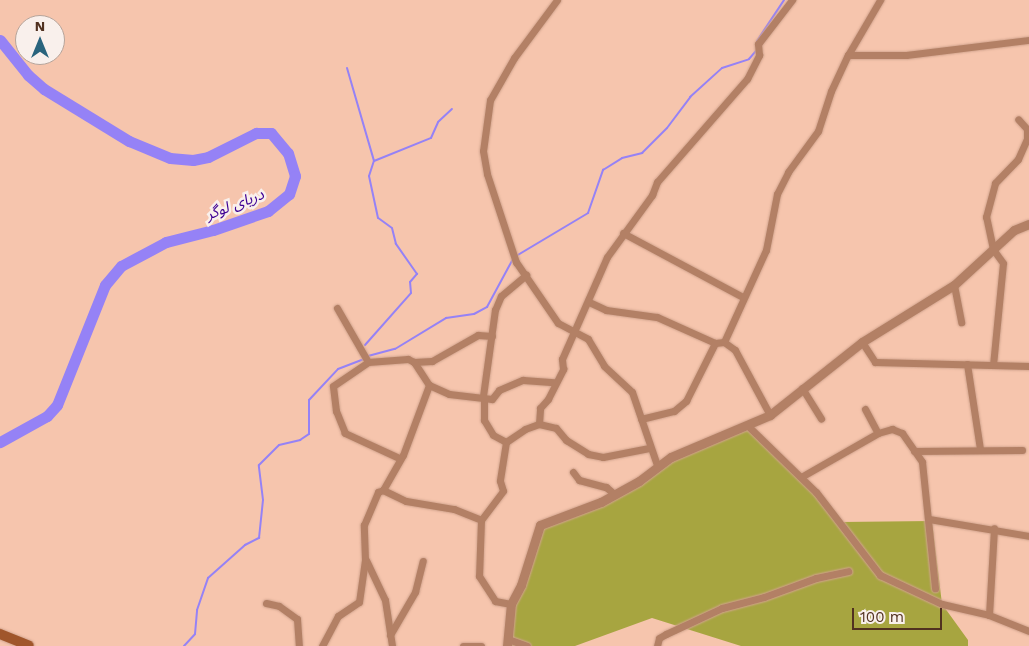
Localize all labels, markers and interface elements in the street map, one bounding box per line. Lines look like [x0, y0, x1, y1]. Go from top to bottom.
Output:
north arrow [15, 15, 65, 65]
text: N [35, 18, 45, 34]
water label: دریای لوگر [203, 186, 267, 224]
scale bar [854, 598, 944, 630]
text: 100 m [860, 608, 904, 626]

